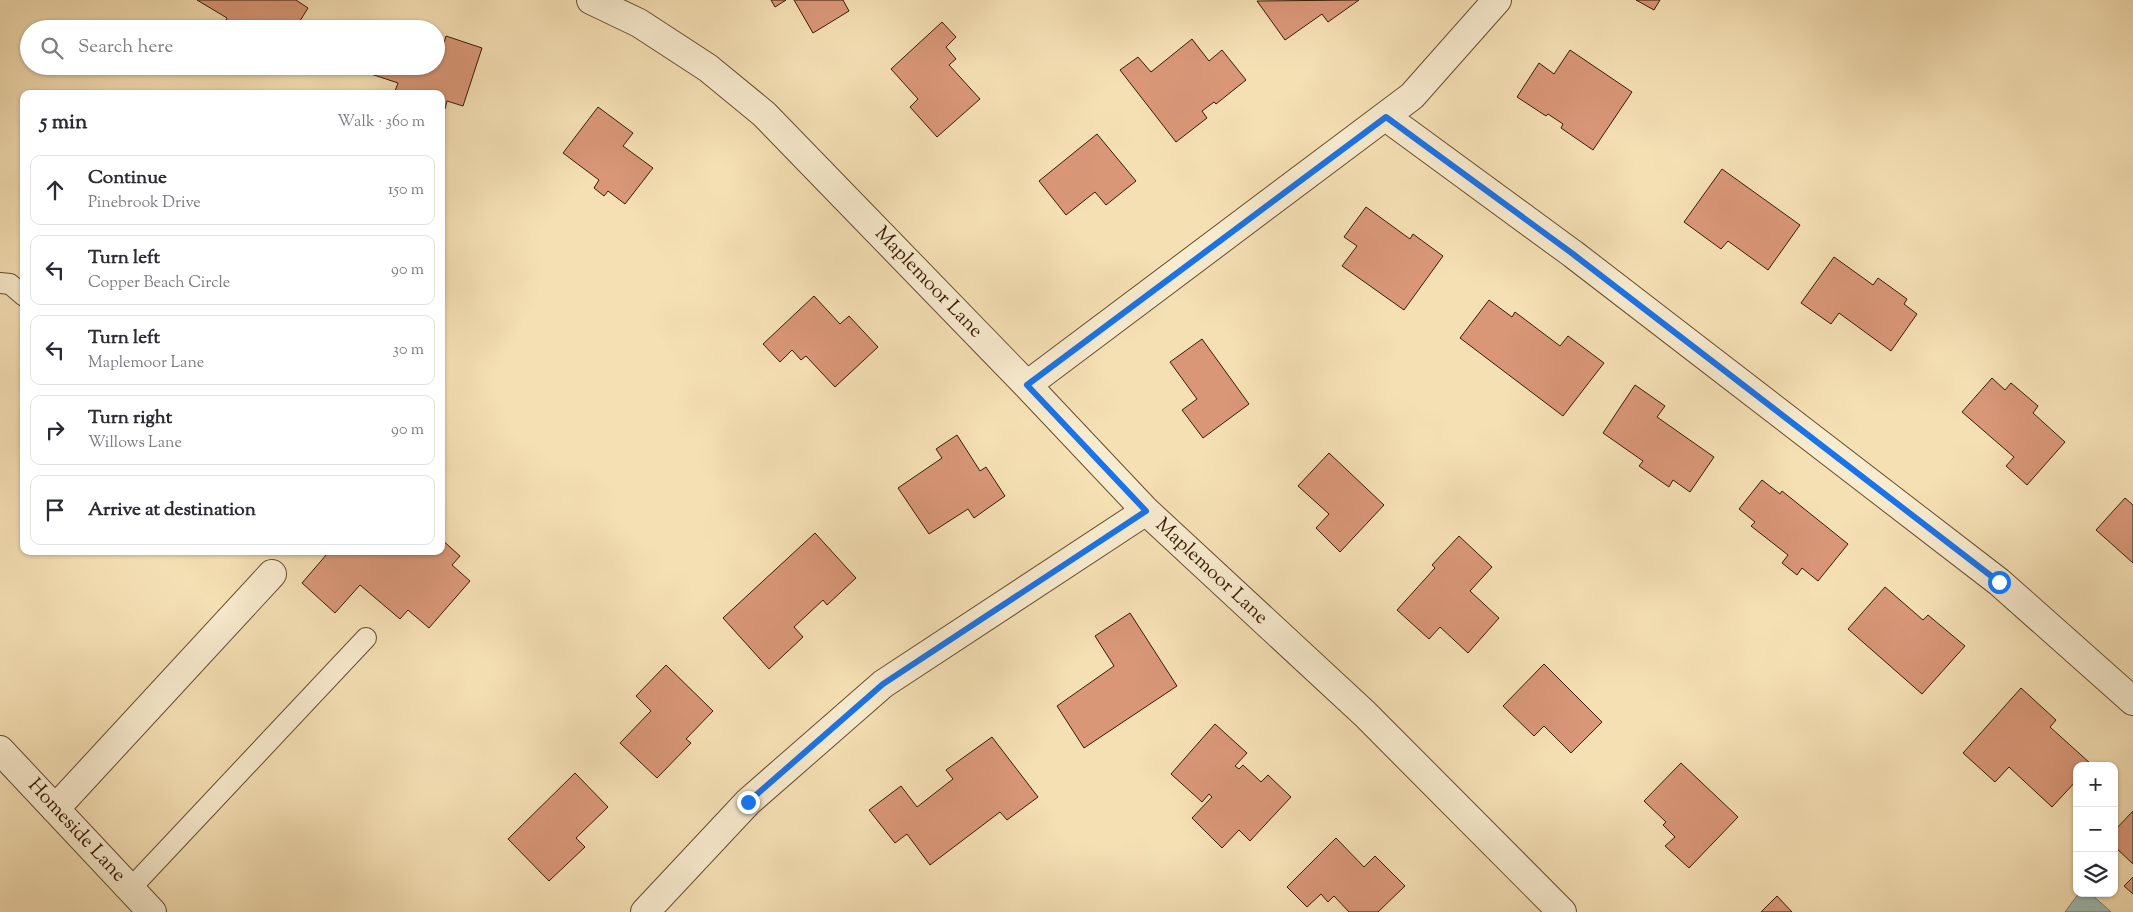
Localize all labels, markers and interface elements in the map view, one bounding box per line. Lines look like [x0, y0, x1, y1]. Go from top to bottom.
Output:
search box [20, 20, 445, 75]
icon: search [38, 34, 66, 62]
text: Search here [78, 34, 173, 61]
text: 5 min [40, 108, 87, 138]
text: Walk · 360 m [337, 111, 425, 134]
text: Continue [88, 165, 167, 192]
icon: ahead [41, 176, 69, 204]
text: 150 m [388, 179, 424, 202]
text: Pinebrook Drive [88, 192, 201, 215]
street label: Maplemoor Lane [867, 221, 989, 345]
text: Turn left [88, 245, 160, 272]
icon: left [41, 256, 69, 284]
text: 90 m [391, 259, 424, 282]
text: Copper Beach Circle [88, 272, 230, 295]
text: Turn left [88, 325, 160, 352]
icon: left [41, 336, 69, 364]
text: 30 m [393, 339, 424, 362]
text: Maplemoor Lane [88, 352, 204, 375]
text: Turn right [88, 405, 172, 432]
icon: right [41, 416, 69, 444]
text: 90 m [391, 419, 424, 442]
text: Willows Lane [88, 432, 182, 455]
icon: arrive [41, 496, 69, 524]
text: Arrive at destination [88, 497, 256, 524]
street label: Maplemoor Lane [1148, 512, 1274, 632]
route start [1988, 571, 2011, 594]
map controls [2073, 762, 2118, 897]
button: + [2073, 762, 2118, 807]
street label: Homeside Lane [20, 773, 132, 889]
route end [737, 791, 760, 814]
button: − [2073, 807, 2118, 852]
button: layers [2073, 852, 2118, 897]

